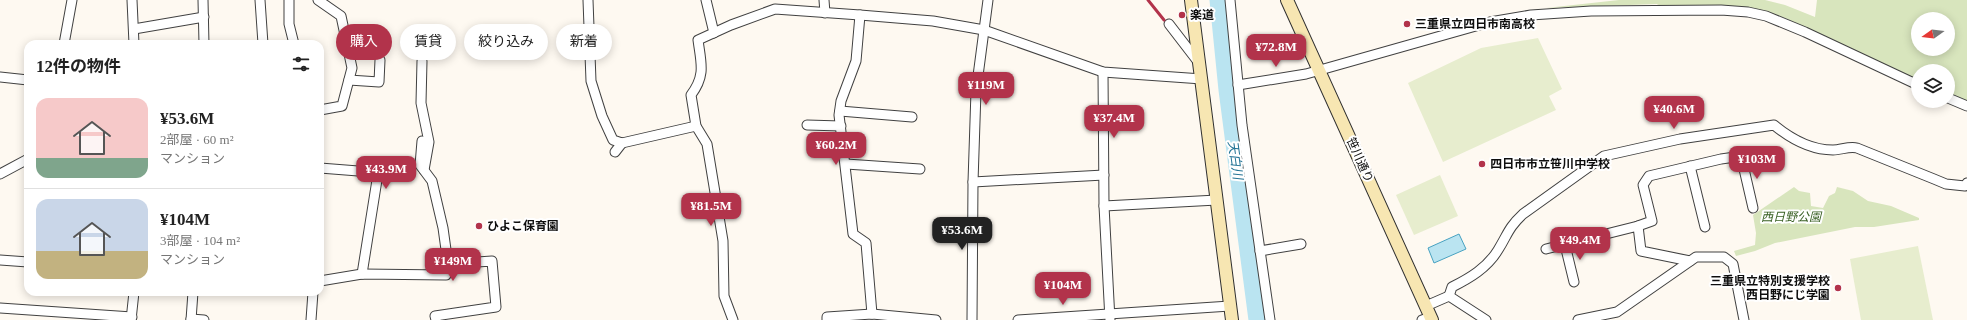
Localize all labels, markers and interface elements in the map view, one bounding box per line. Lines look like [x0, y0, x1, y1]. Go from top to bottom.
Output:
place label: 楽道 [1190, 8, 1214, 22]
marker: 楽道 [1177, 10, 1187, 20]
north arrow [1911, 12, 1955, 56]
map controls [1911, 12, 1955, 108]
place label: 三重県立四日市南高校 [1415, 17, 1535, 31]
marker: 三重県立四日市南高校 [1402, 19, 1412, 29]
chip: 購入 [336, 24, 392, 60]
chip: 賃貸 [400, 24, 456, 60]
chip: 絞り込み [464, 24, 548, 60]
chip: 新着 [556, 24, 612, 60]
pin: ¥72.8M [1243, 34, 1309, 68]
text: ¥72.8M [1255, 39, 1297, 54]
icon: filters [290, 53, 312, 75]
text: 12件の物件 [36, 57, 121, 76]
button: layers [1911, 64, 1955, 108]
pin: ¥119M [958, 72, 1014, 106]
text: ¥119M [967, 77, 1005, 92]
pin: ¥40.6M [1641, 96, 1707, 130]
text: ¥40.6M [1653, 101, 1695, 116]
pin: ¥37.4M [1081, 105, 1147, 139]
text: ¥53.6M [160, 109, 214, 128]
text: ¥37.4M [1093, 110, 1135, 125]
icon: home [68, 114, 116, 162]
text: 2部屋 · 60 m² [160, 132, 234, 147]
pin: ¥60.2M [803, 132, 869, 166]
street label: 笹川通り [1344, 135, 1376, 185]
text: ¥60.2M [815, 137, 857, 152]
water label: 天白川 [1225, 140, 1246, 182]
pin: ¥103M [1729, 146, 1785, 180]
text: マンション [160, 151, 225, 166]
text: ¥103M [1738, 151, 1776, 166]
pin: ¥43.9M [353, 156, 419, 190]
place label: 四日市市立笹川中学校 [1490, 157, 1610, 171]
marker: 四日市市立笹川中学校 [1477, 159, 1487, 169]
text: ¥43.9M [365, 161, 407, 176]
pin: ¥81.5M [678, 193, 744, 227]
text: ¥81.5M [690, 198, 732, 213]
text: ¥104M [160, 210, 210, 229]
park label: 西日野公園 [1761, 210, 1823, 224]
icon: home [68, 215, 116, 263]
pin: ¥53.6M [929, 217, 995, 251]
place label: ひよこ保育園 [487, 219, 559, 233]
marker: ひよこ保育園 [474, 221, 484, 231]
text: ¥53.6M [941, 222, 983, 237]
pin: ¥49.4M [1547, 227, 1613, 261]
text: ¥49.4M [1559, 232, 1601, 247]
text: 3部屋 · 104 m² [160, 233, 240, 248]
pin: ¥149M [425, 248, 481, 282]
text: マンション [160, 252, 225, 267]
text: ¥149M [434, 253, 472, 268]
pin: ¥104M [1035, 272, 1091, 306]
place label: 三重県立特別支援学校 西日野にじ学園 [1710, 274, 1830, 302]
text: ¥104M [1044, 277, 1082, 292]
marker: 三重県立特別支援学校 西日野にじ学園 [1833, 283, 1843, 293]

